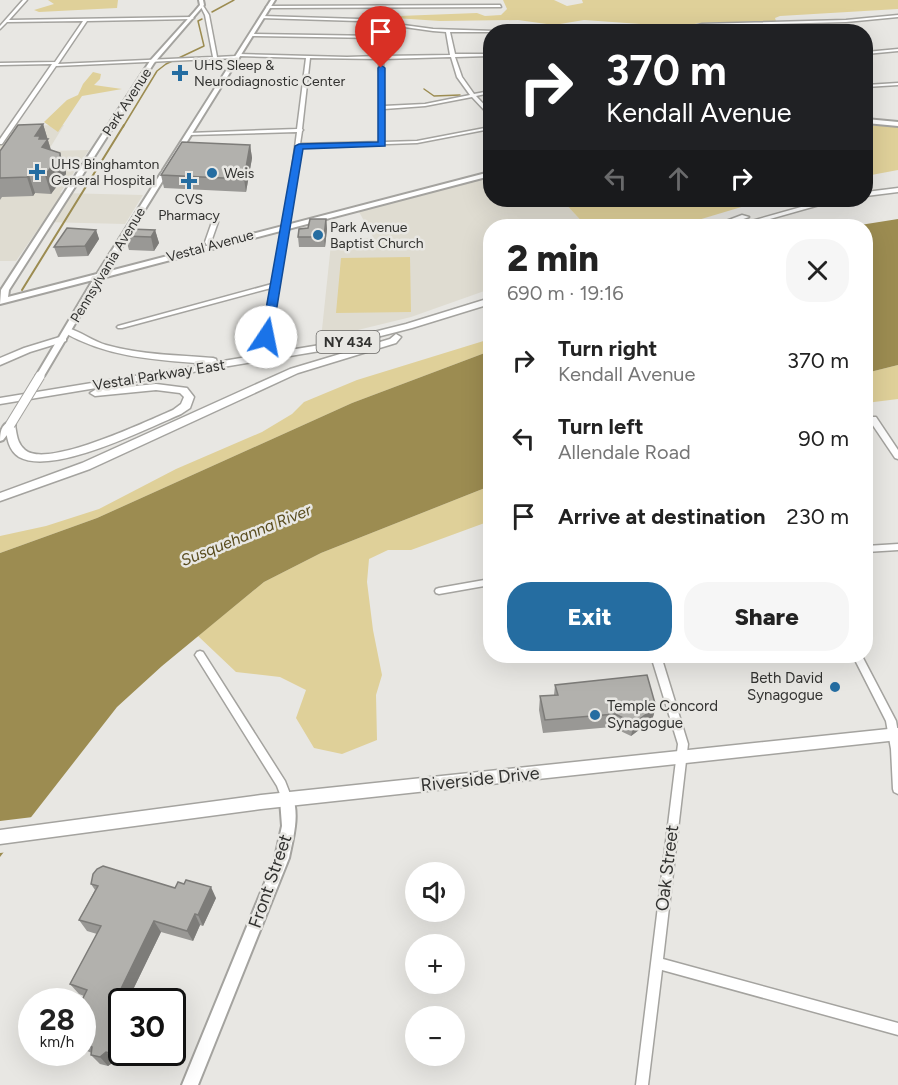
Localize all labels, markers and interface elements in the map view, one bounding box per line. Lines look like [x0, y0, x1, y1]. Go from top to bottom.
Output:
pin [355, 6, 406, 68]
icon: arrive [364, 15, 397, 48]
text: 370 m [606, 45, 727, 96]
icon: right [507, 48, 585, 126]
place label: UHS Sleep & Neurodiagnostic Center [194, 57, 345, 90]
marker: UHS Sleep & Neurodiagnostic Center [171, 64, 189, 82]
street label: Park Avenue [99, 65, 155, 139]
text: Kendall Avenue [606, 96, 792, 129]
place label: UHS Binghamton General Hospital [51, 156, 160, 189]
icon: left [599, 162, 632, 195]
icon: ahead [662, 162, 695, 195]
icon: right [725, 162, 758, 195]
marker: UHS Binghamton General Hospital [28, 163, 46, 181]
place label: Weis [224, 165, 254, 182]
marker: Weis [205, 166, 219, 180]
marker: CVS Pharmacy [182, 174, 196, 188]
place label: CVS Pharmacy [158, 191, 220, 224]
street label: Pennsylvania Avenue [67, 204, 149, 326]
place label: Park Avenue Baptist Church [330, 219, 424, 252]
street label: Vestal Avenue [165, 226, 256, 266]
marker: Park Avenue Baptist Church [311, 228, 325, 242]
text: 2 min [507, 237, 599, 280]
button: close [786, 239, 849, 302]
text: 690 m · 19:16 [507, 281, 624, 305]
position arrow [234, 305, 298, 369]
road number: NY 434 [316, 331, 380, 353]
text: Turn right [558, 335, 657, 362]
icon: right [507, 344, 540, 377]
text: 370 m [787, 347, 849, 374]
street label: Vestal Parkway East [92, 356, 227, 394]
text: Kendall Avenue [558, 362, 695, 386]
text: Turn left [558, 413, 644, 440]
icon: left [507, 422, 540, 455]
text: 90 m [798, 425, 849, 452]
text: Allendale Road [558, 440, 691, 464]
water label: Susquehanna River [178, 500, 315, 570]
icon: arrive [507, 500, 540, 533]
text: Arrive at destination [558, 503, 766, 530]
text: 230 m [786, 503, 849, 530]
button: Exit [507, 582, 672, 651]
button: Share [684, 582, 849, 651]
place label: Beth David Synagogue [747, 669, 823, 704]
marker: Beth David Synagogue [828, 680, 842, 694]
place label: Temple Concord Synagogue [607, 697, 718, 732]
marker: Temple Concord Synagogue [588, 708, 602, 722]
street label: Riverside Drive [419, 762, 541, 796]
street label: Oak Street [651, 823, 683, 912]
street label: Front Street [244, 831, 296, 931]
map controls [405, 862, 465, 1066]
button: sound [405, 862, 465, 922]
button: + [405, 934, 465, 994]
speed limit sign: 30 [108, 988, 186, 1066]
text: 28 [39, 1001, 75, 1038]
button: − [405, 1006, 465, 1066]
text: km/h [40, 1033, 74, 1051]

